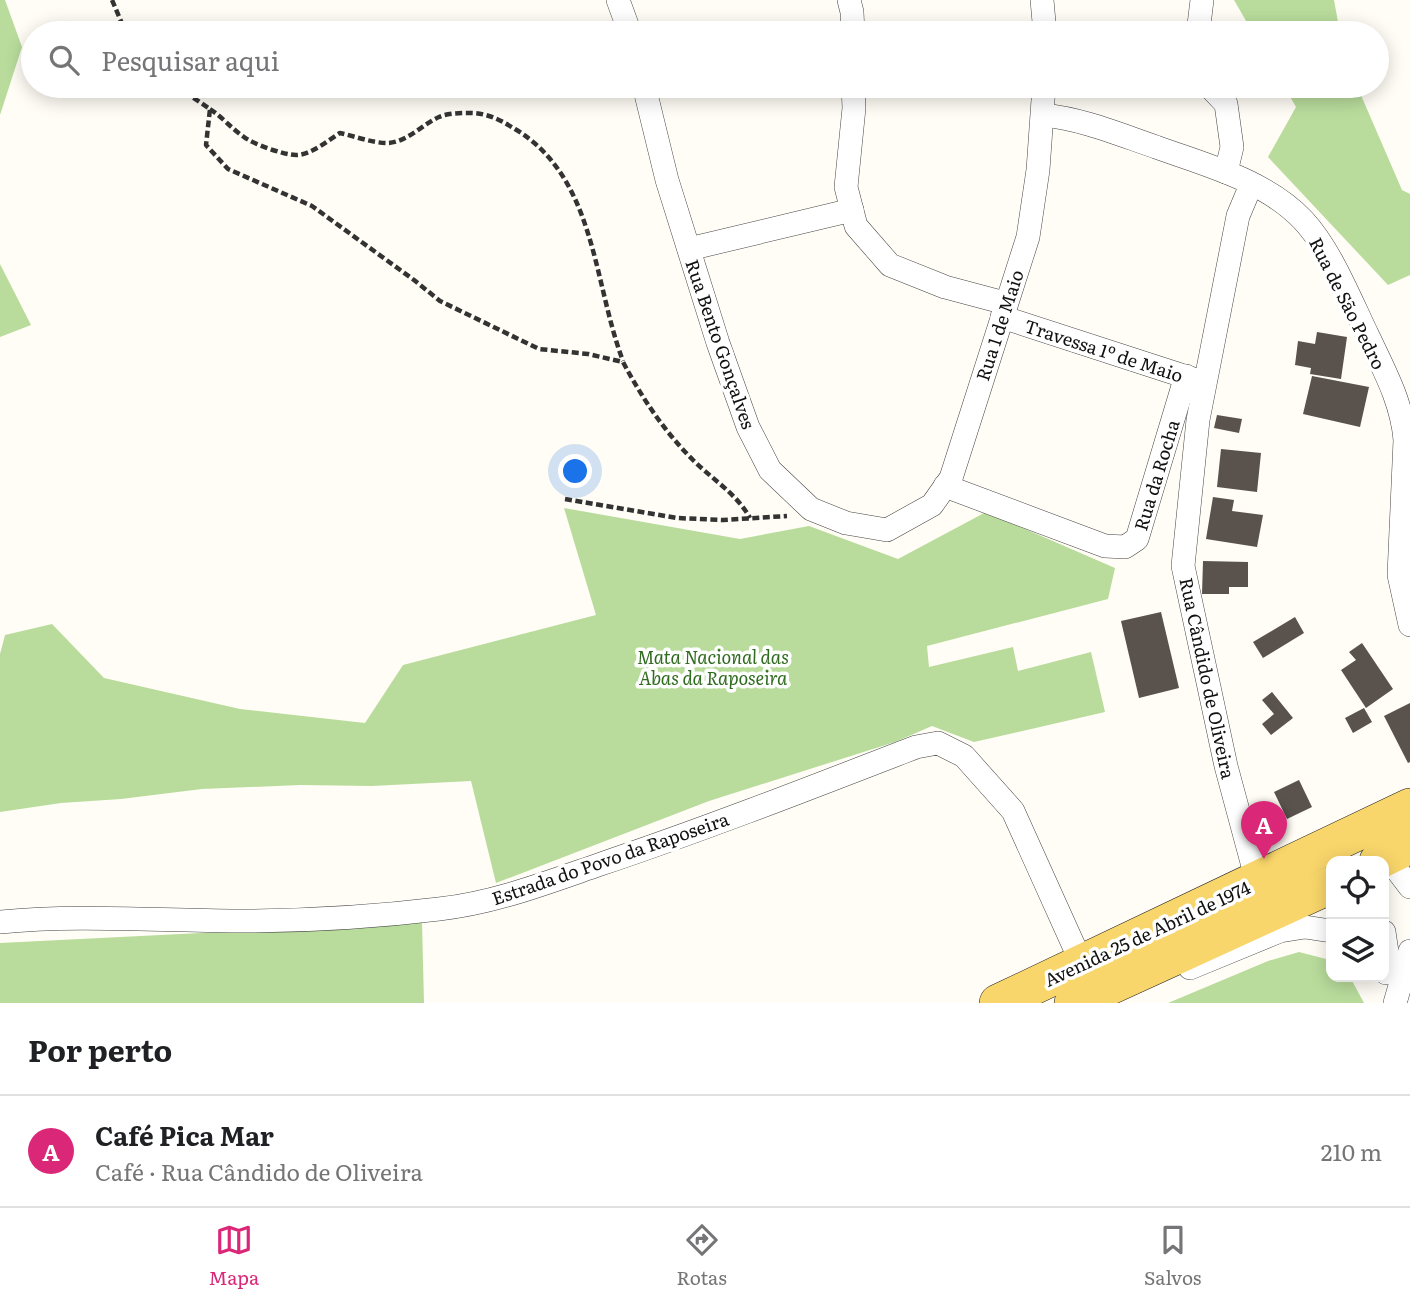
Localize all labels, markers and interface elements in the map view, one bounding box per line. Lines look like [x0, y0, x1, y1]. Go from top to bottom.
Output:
search box [21, 21, 1389, 98]
text: Pesquisar aqui [101, 40, 279, 79]
icon: search [45, 41, 83, 79]
street label: Rua de São Pedro [1303, 232, 1393, 374]
street label: Rua Bento Gonçalves [679, 255, 763, 433]
street label: Rua 1 de Maio [968, 266, 1030, 384]
street label: Travessa 1º de Maio [1021, 312, 1187, 388]
street label: Rua da Rocha [1126, 416, 1186, 534]
your location [558, 454, 592, 488]
street label: Rua Cândido de Oliveira [1173, 575, 1243, 781]
park label: Mata Nacional das Abas da Raposeira [637, 643, 789, 691]
pin: A [1241, 801, 1287, 859]
street label: Estrada do Povo da Raposeira [488, 805, 732, 911]
map controls [1326, 856, 1389, 982]
button: locate [1326, 856, 1389, 919]
street label: Avenida 25 de Abril de 1974 [1039, 873, 1255, 993]
button: layers [1326, 919, 1389, 982]
text: Por perto [28, 1027, 172, 1071]
text: Café Pica Mar [95, 1115, 274, 1154]
text: A [42, 1134, 60, 1168]
text: 210 m [1321, 1134, 1382, 1168]
text: Café · Rua Cândido de Oliveira [95, 1154, 423, 1188]
tab: Mapa [209, 1221, 259, 1291]
tab: Rotas [677, 1221, 727, 1291]
tab: Salvos [1144, 1221, 1201, 1291]

